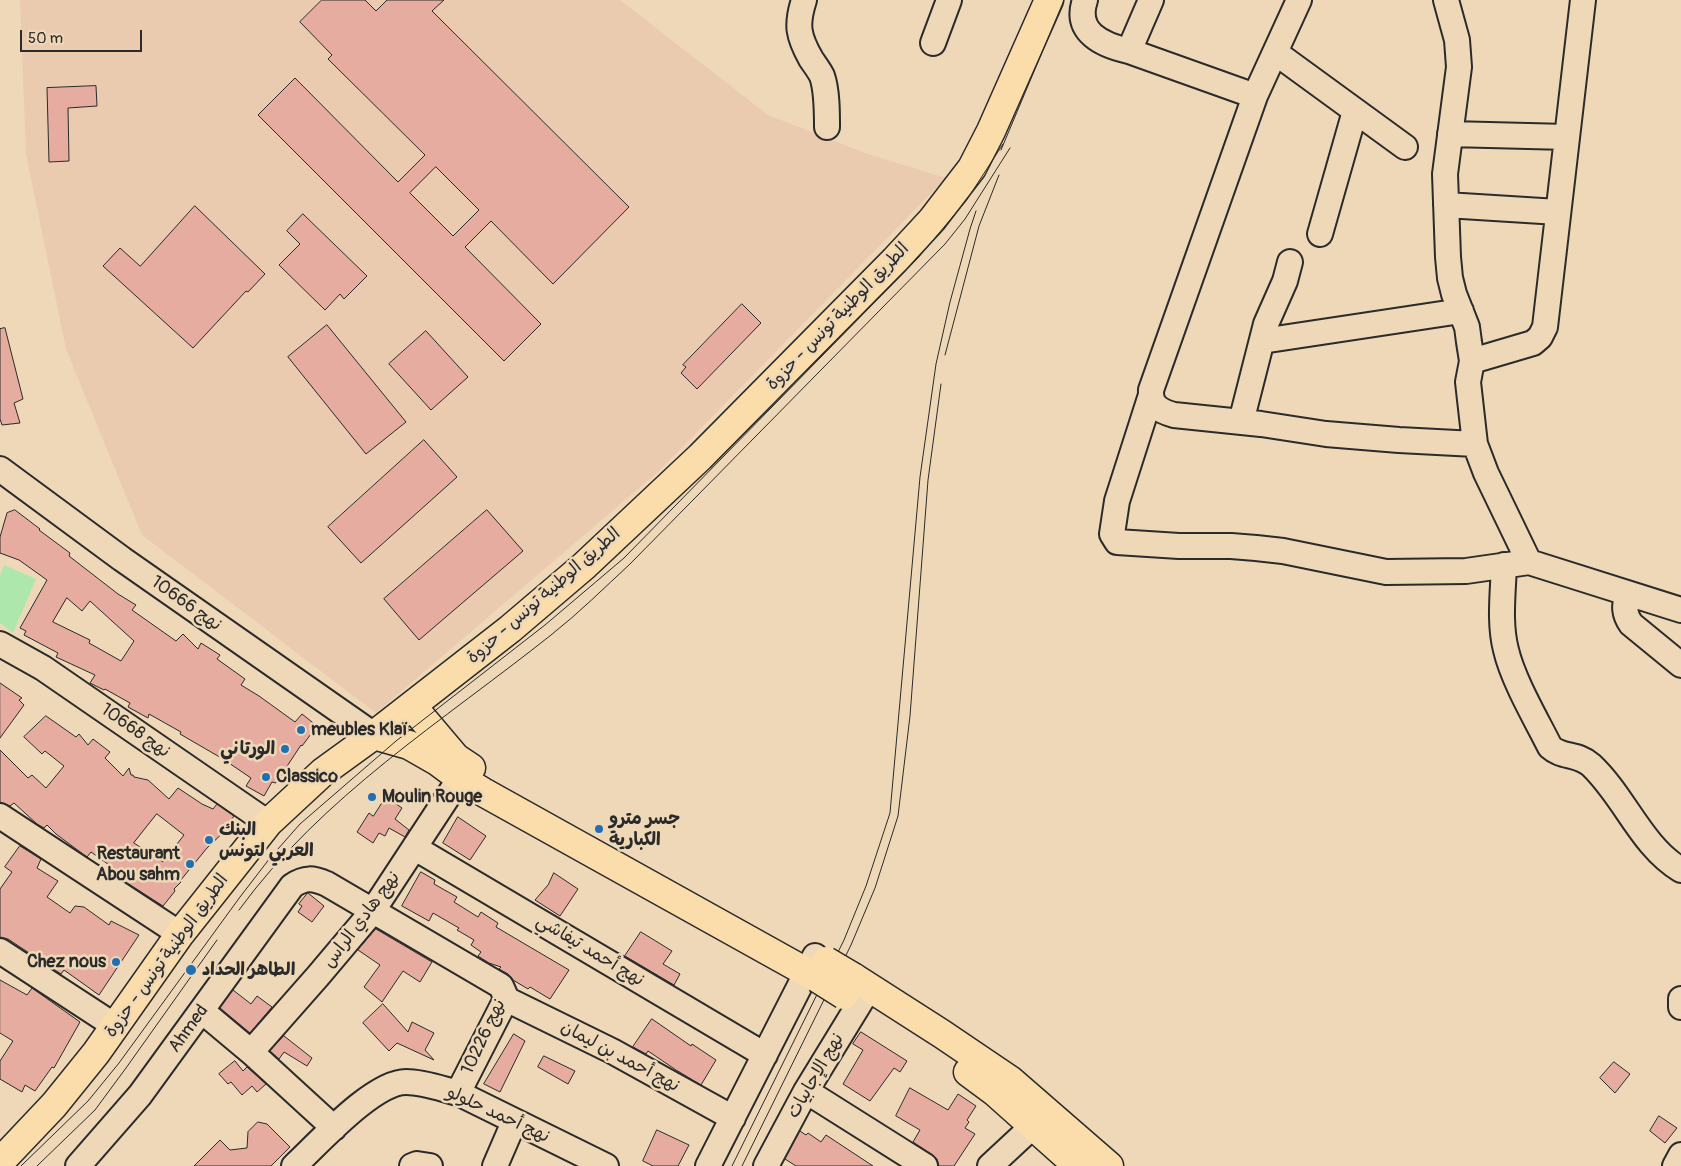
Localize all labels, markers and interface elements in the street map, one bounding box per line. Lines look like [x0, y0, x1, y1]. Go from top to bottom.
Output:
scale bar [22, 20, 145, 52]
text: 50 m [28, 29, 63, 48]
street label: الطريق الوطنية تونس - حزوة [762, 239, 914, 395]
street label: الطريق الوطنية تونس - حزوة [463, 523, 625, 669]
street label: نهج 10666 [146, 572, 226, 636]
street label: نهج 10668 [96, 699, 174, 763]
place label: meubles Klaï [311, 719, 408, 741]
marker: meubles Klaï [295, 724, 307, 736]
place label: الورتاني [220, 738, 275, 760]
marker: الورتاني [279, 743, 291, 755]
place label: Classico [276, 766, 338, 788]
marker: Classico [260, 771, 272, 783]
place label: Moulin Rouge [382, 786, 482, 808]
marker: Moulin Rouge [366, 791, 378, 803]
place label: جسر مترو الكبارية [609, 808, 680, 851]
place label: البنك العربي لتونس [219, 819, 314, 862]
marker: جسر مترو الكبارية [593, 823, 605, 835]
marker: البنك العربي لتونس [203, 834, 215, 846]
place label: Restaurant Abou sahm [96, 843, 180, 886]
marker: Restaurant Abou sahm [184, 858, 196, 870]
street label: نهج هادي الراس [319, 868, 405, 972]
street label: الطريق الوطنية تونس - حزوة [100, 870, 234, 1042]
street label: نهج أحمد تيفاشي [532, 910, 648, 992]
place label: Chez nous [27, 951, 106, 973]
marker: Chez nous [110, 956, 122, 968]
place label: الطاهر الحداد [202, 959, 295, 981]
marker: الطاهر الحداد [184, 963, 198, 977]
street label: نهج 10226 [457, 996, 511, 1078]
street label: Ahmed [164, 1001, 214, 1057]
street label: نهج أحمد بن ليمان [557, 1017, 683, 1097]
street label: نهج الإجابيات [783, 1030, 849, 1122]
street label: نهج أحمد حلولو [443, 1082, 553, 1148]

